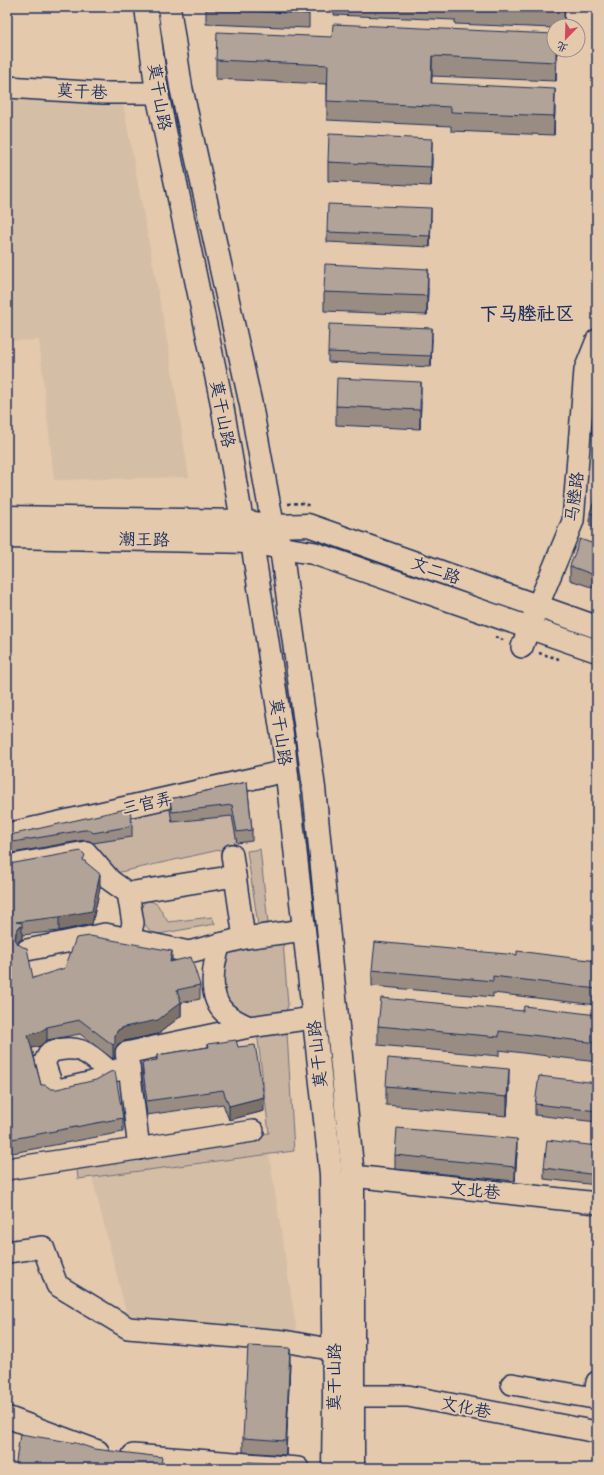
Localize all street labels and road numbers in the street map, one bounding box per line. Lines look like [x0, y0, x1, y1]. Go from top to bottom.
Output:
street label: 莫干山路 [144, 62, 176, 132]
street label: 莫干巷 [56, 80, 109, 102]
street label: 莫干山路 [207, 379, 239, 449]
street label: 马塍路 [561, 470, 587, 524]
street label: 潮王路 [118, 529, 170, 549]
street label: 文二路 [409, 552, 463, 588]
street label: 莫干山路 [266, 697, 296, 767]
street label: 三官弄 [120, 788, 174, 818]
street label: 莫干山路 [304, 1019, 330, 1089]
street label: 文北巷 [449, 1177, 502, 1203]
street label: 莫干山路 [324, 1343, 344, 1411]
street label: 文化巷 [439, 1392, 494, 1422]

